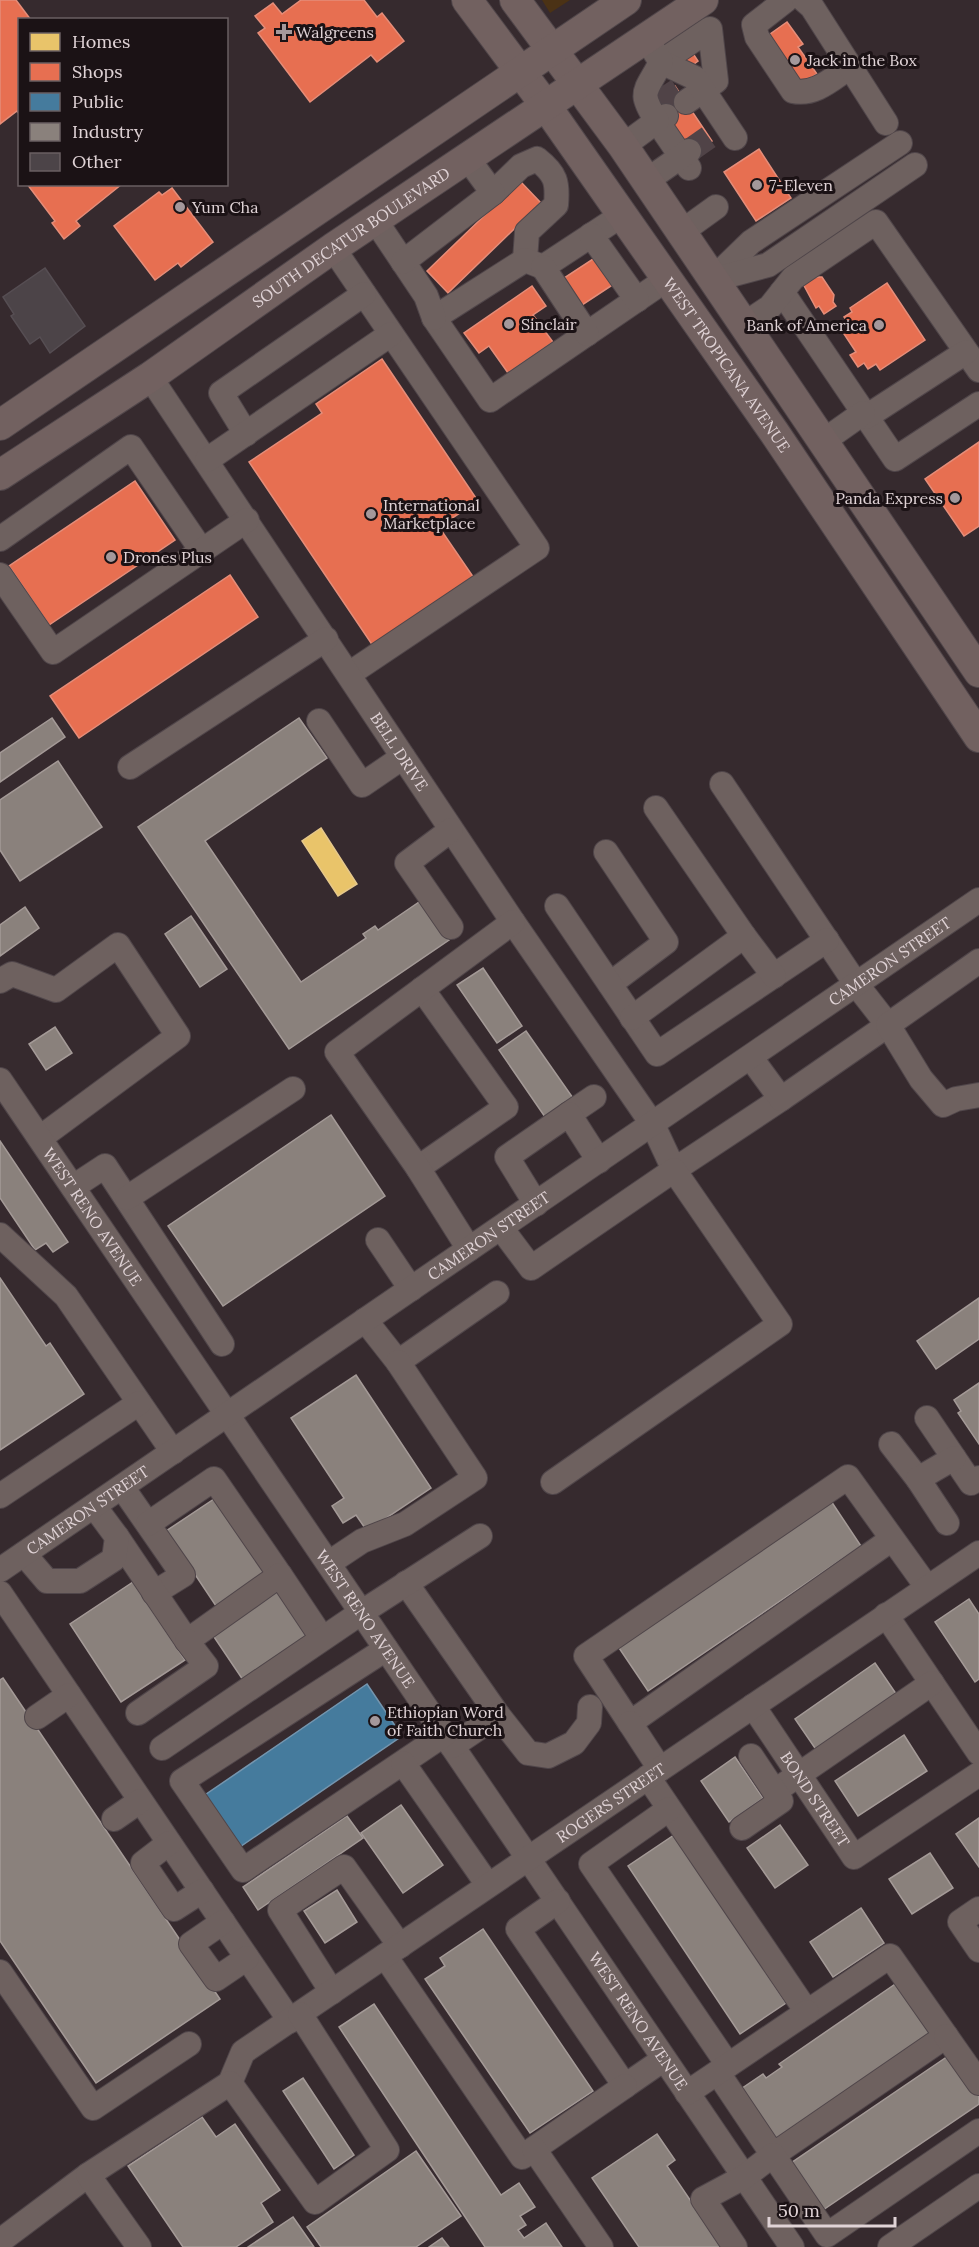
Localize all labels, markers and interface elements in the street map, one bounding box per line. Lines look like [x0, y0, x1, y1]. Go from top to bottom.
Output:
legend [18, 18, 228, 186]
place label: Walgreens [296, 22, 374, 42]
marker: Walgreens [277, 25, 291, 39]
text: Homes [72, 30, 130, 53]
place label: Jack in the Box [806, 50, 918, 70]
marker: Jack in the Box [788, 53, 802, 67]
text: Shops [72, 60, 123, 83]
text: Public [72, 90, 124, 113]
text: Industry [72, 120, 144, 143]
text: Other [72, 150, 122, 173]
street label: SOUTH DECATUR BOULEVARD [248, 163, 454, 312]
place label: 7-Eleven [769, 175, 833, 195]
marker: 7-Eleven [750, 178, 764, 192]
place label: Yum Cha [191, 197, 258, 217]
marker: Yum Cha [173, 200, 187, 214]
street label: WEST TROPICANA AVENUE [659, 274, 795, 456]
place label: Sinclair [521, 314, 577, 334]
place label: Bank of America [746, 315, 867, 335]
marker: Sinclair [502, 317, 516, 331]
marker: Bank of America [872, 318, 886, 332]
place label: Panda Express [835, 488, 943, 508]
marker: Panda Express [948, 491, 962, 505]
place label: International Marketplace [383, 495, 480, 533]
marker: International Marketplace [364, 507, 378, 521]
place label: Drones Plus [123, 547, 212, 567]
marker: Drones Plus [104, 550, 118, 564]
street label: BELL DRIVE [366, 708, 433, 795]
street label: CAMERON STREET [824, 912, 955, 1010]
street label: WEST RENO AVENUE [39, 1144, 147, 1289]
street label: CAMERON STREET [423, 1187, 554, 1285]
street label: CAMERON STREET [22, 1461, 153, 1559]
street label: WEST RENO AVENUE [312, 1546, 420, 1692]
place label: Ethiopian Word of Faith Church [387, 1702, 504, 1740]
marker: Ethiopian Word of Faith Church [368, 1714, 382, 1728]
street label: BOND STREET [776, 1748, 854, 1851]
street label: ROGERS STREET [552, 1758, 669, 1847]
street label: WEST RENO AVENUE [585, 1948, 692, 2094]
scale bar [769, 2190, 895, 2228]
text: 50 m [778, 2199, 820, 2222]

